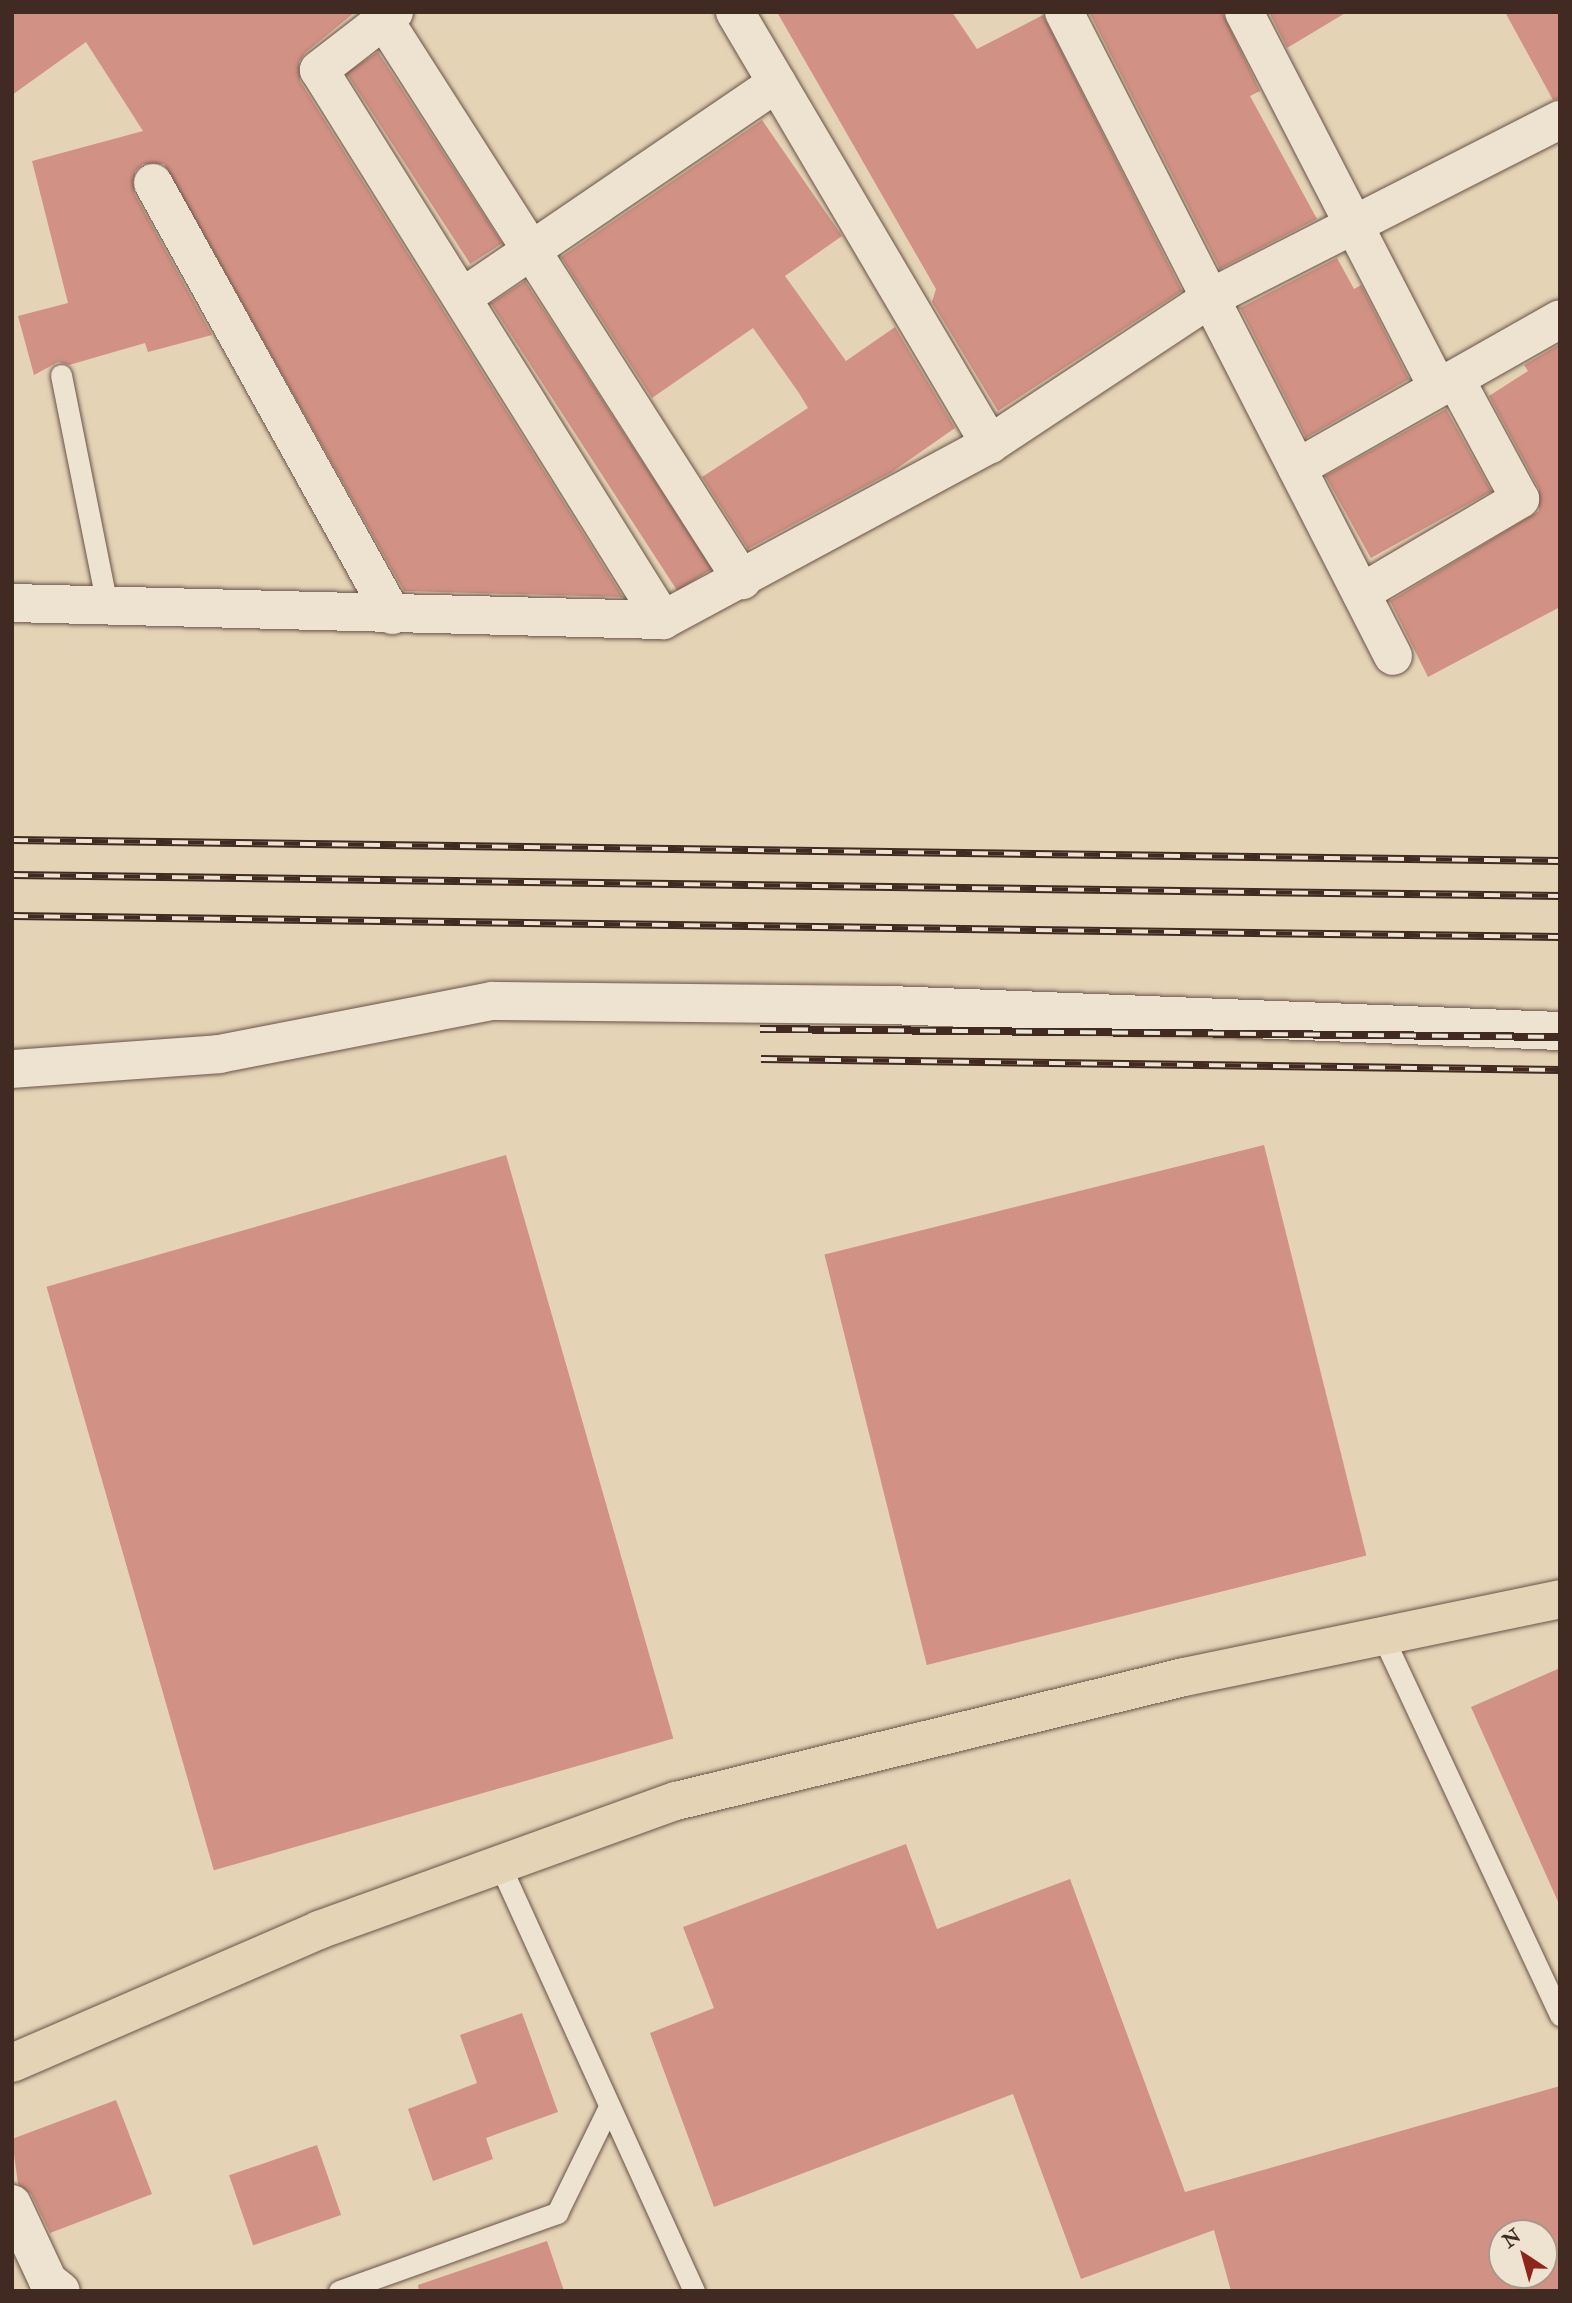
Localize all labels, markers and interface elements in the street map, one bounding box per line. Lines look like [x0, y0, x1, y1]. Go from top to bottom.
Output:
north arrow [1488, 2219, 1558, 2289]
text: N [1498, 2224, 1526, 2253]

